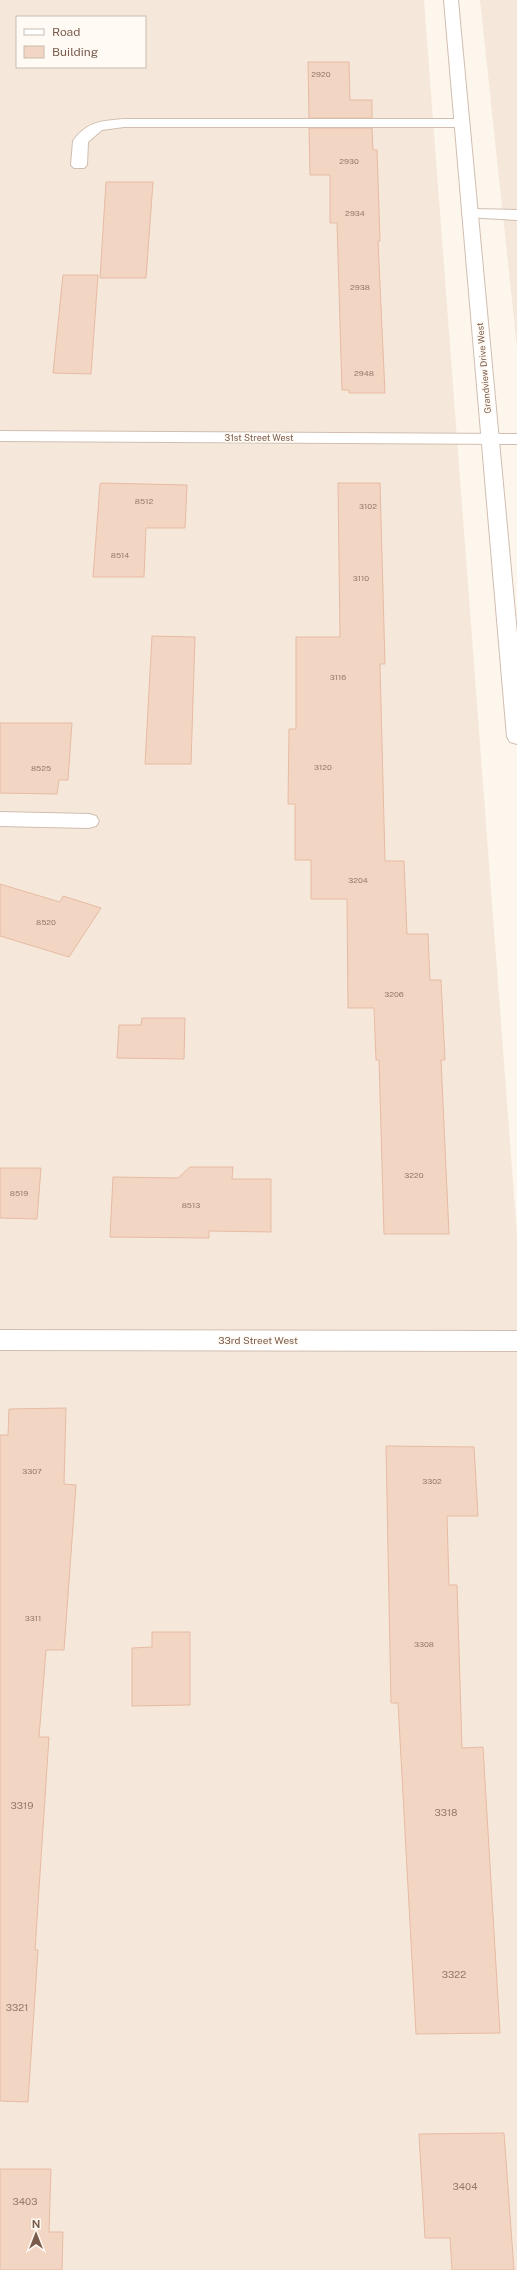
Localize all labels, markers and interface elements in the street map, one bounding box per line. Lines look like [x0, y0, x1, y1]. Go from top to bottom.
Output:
legend [16, 16, 146, 68]
text: Road [52, 25, 80, 39]
text: Building [52, 45, 98, 59]
house number: 2920 [311, 69, 331, 79]
house number: 2930 [339, 156, 359, 166]
house number: 2934 [345, 208, 365, 218]
house number: 2938 [350, 282, 370, 292]
street label: Grandview Drive West [474, 322, 493, 414]
house number: 2948 [354, 368, 374, 378]
street label: 31st Street West [225, 432, 294, 443]
house number: 8512 [135, 496, 153, 506]
house number: 3102 [359, 501, 377, 511]
house number: 8514 [111, 550, 129, 560]
house number: 3110 [353, 573, 369, 583]
house number: 3116 [330, 672, 346, 682]
house number: 3120 [314, 762, 332, 772]
house number: 8525 [31, 763, 51, 773]
house number: 3204 [348, 875, 368, 885]
house number: 8520 [36, 917, 56, 927]
house number: 3206 [384, 989, 404, 999]
house number: 3220 [404, 1170, 424, 1180]
house number: 8519 [10, 1188, 28, 1198]
house number: 8513 [182, 1200, 200, 1210]
street label: 33rd Street West [218, 1334, 298, 1346]
house number: 3307 [22, 1466, 42, 1476]
house number: 3302 [422, 1476, 442, 1486]
house number: 3311 [25, 1613, 41, 1623]
house number: 3308 [414, 1639, 434, 1649]
house number: 3319 [11, 1799, 33, 1811]
house number: 3318 [434, 1806, 458, 1818]
house number: 3322 [442, 1968, 466, 1980]
house number: 3321 [6, 2001, 28, 2013]
house number: 3404 [453, 2180, 477, 2192]
house number: 3403 [13, 2195, 37, 2207]
north arrow [16, 2214, 56, 2254]
text: N [32, 2218, 40, 2230]

